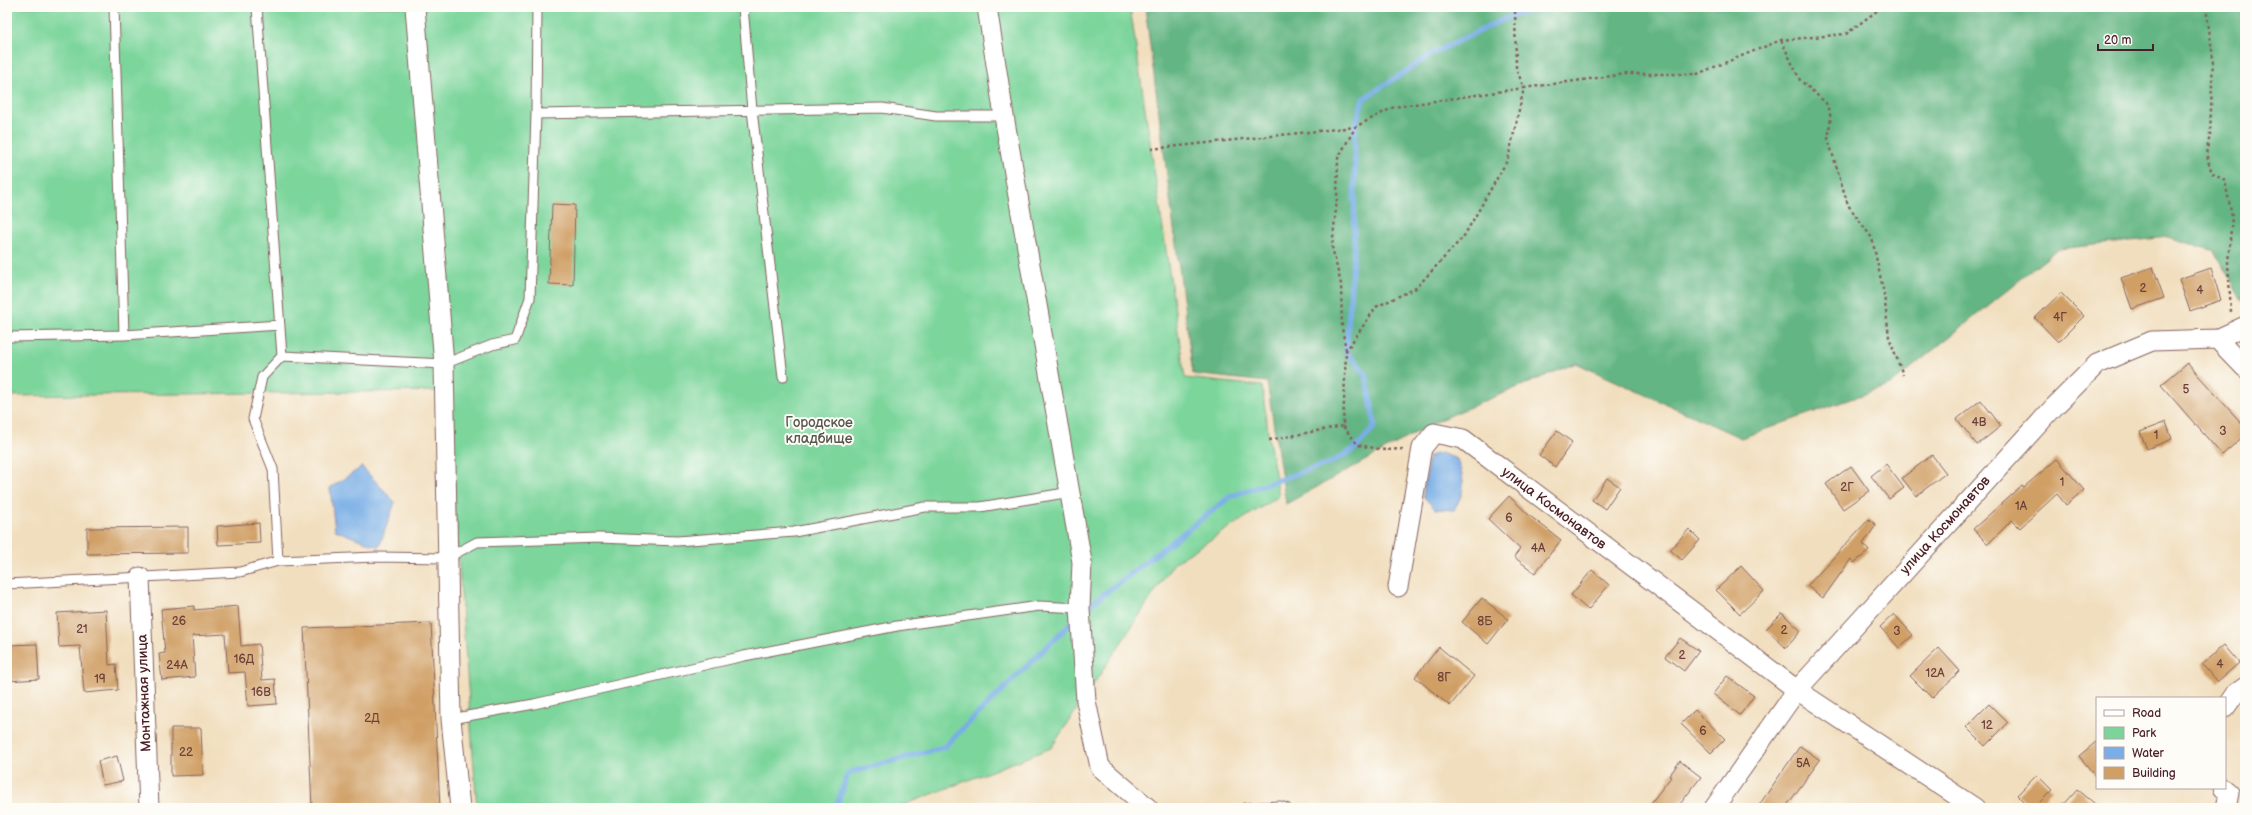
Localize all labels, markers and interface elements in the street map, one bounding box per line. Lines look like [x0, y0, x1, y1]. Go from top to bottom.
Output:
scale bar [2098, 26, 2153, 52]
text: 20 m [2104, 33, 2131, 48]
house number: 2 [2139, 281, 2147, 296]
house number: 4 [2196, 283, 2204, 298]
house number: 4Г [2053, 310, 2067, 325]
house number: 5 [2183, 382, 2190, 397]
park label: Городское кладбище [785, 414, 853, 447]
house number: 4В [1972, 415, 1987, 430]
house number: 3 [2219, 424, 2227, 439]
house number: 1 [2154, 428, 2158, 443]
street label: улица Космонавтов [1498, 463, 1610, 553]
street label: улица Космонавтов [1896, 472, 1994, 578]
house number: 1 [2060, 475, 2064, 490]
house number: 2Г [1840, 480, 1854, 495]
house number: 1А [2015, 499, 2028, 514]
house number: 6 [1505, 511, 1513, 526]
house number: 4А [1531, 541, 1546, 556]
house number: 26 [172, 614, 186, 629]
house number: 8Б [1477, 614, 1493, 629]
house number: 21 [76, 622, 88, 637]
house number: 2 [1780, 623, 1788, 638]
house number: 3 [1893, 624, 1901, 639]
street label: Монтажная улица [133, 633, 155, 752]
house number: 2 [1678, 648, 1686, 663]
house number: 16Д [234, 652, 255, 667]
house number: 4 [2216, 657, 2224, 672]
house number: 24А [166, 658, 188, 673]
house number: 12А [1926, 666, 1945, 681]
house number: 8Г [1437, 670, 1451, 685]
house number: 19 [94, 672, 106, 687]
house number: 16В [251, 685, 271, 700]
legend [2096, 697, 2226, 789]
text: Road [2132, 706, 2161, 721]
house number: 2Д [364, 711, 380, 726]
house number: 12 [1981, 718, 1993, 733]
house number: 6 [1699, 724, 1707, 739]
text: Park [2132, 726, 2156, 741]
house number: 22 [179, 745, 193, 760]
text: Water [2132, 746, 2164, 761]
house number: 5А [1796, 756, 1811, 771]
text: Building [2132, 766, 2176, 781]

